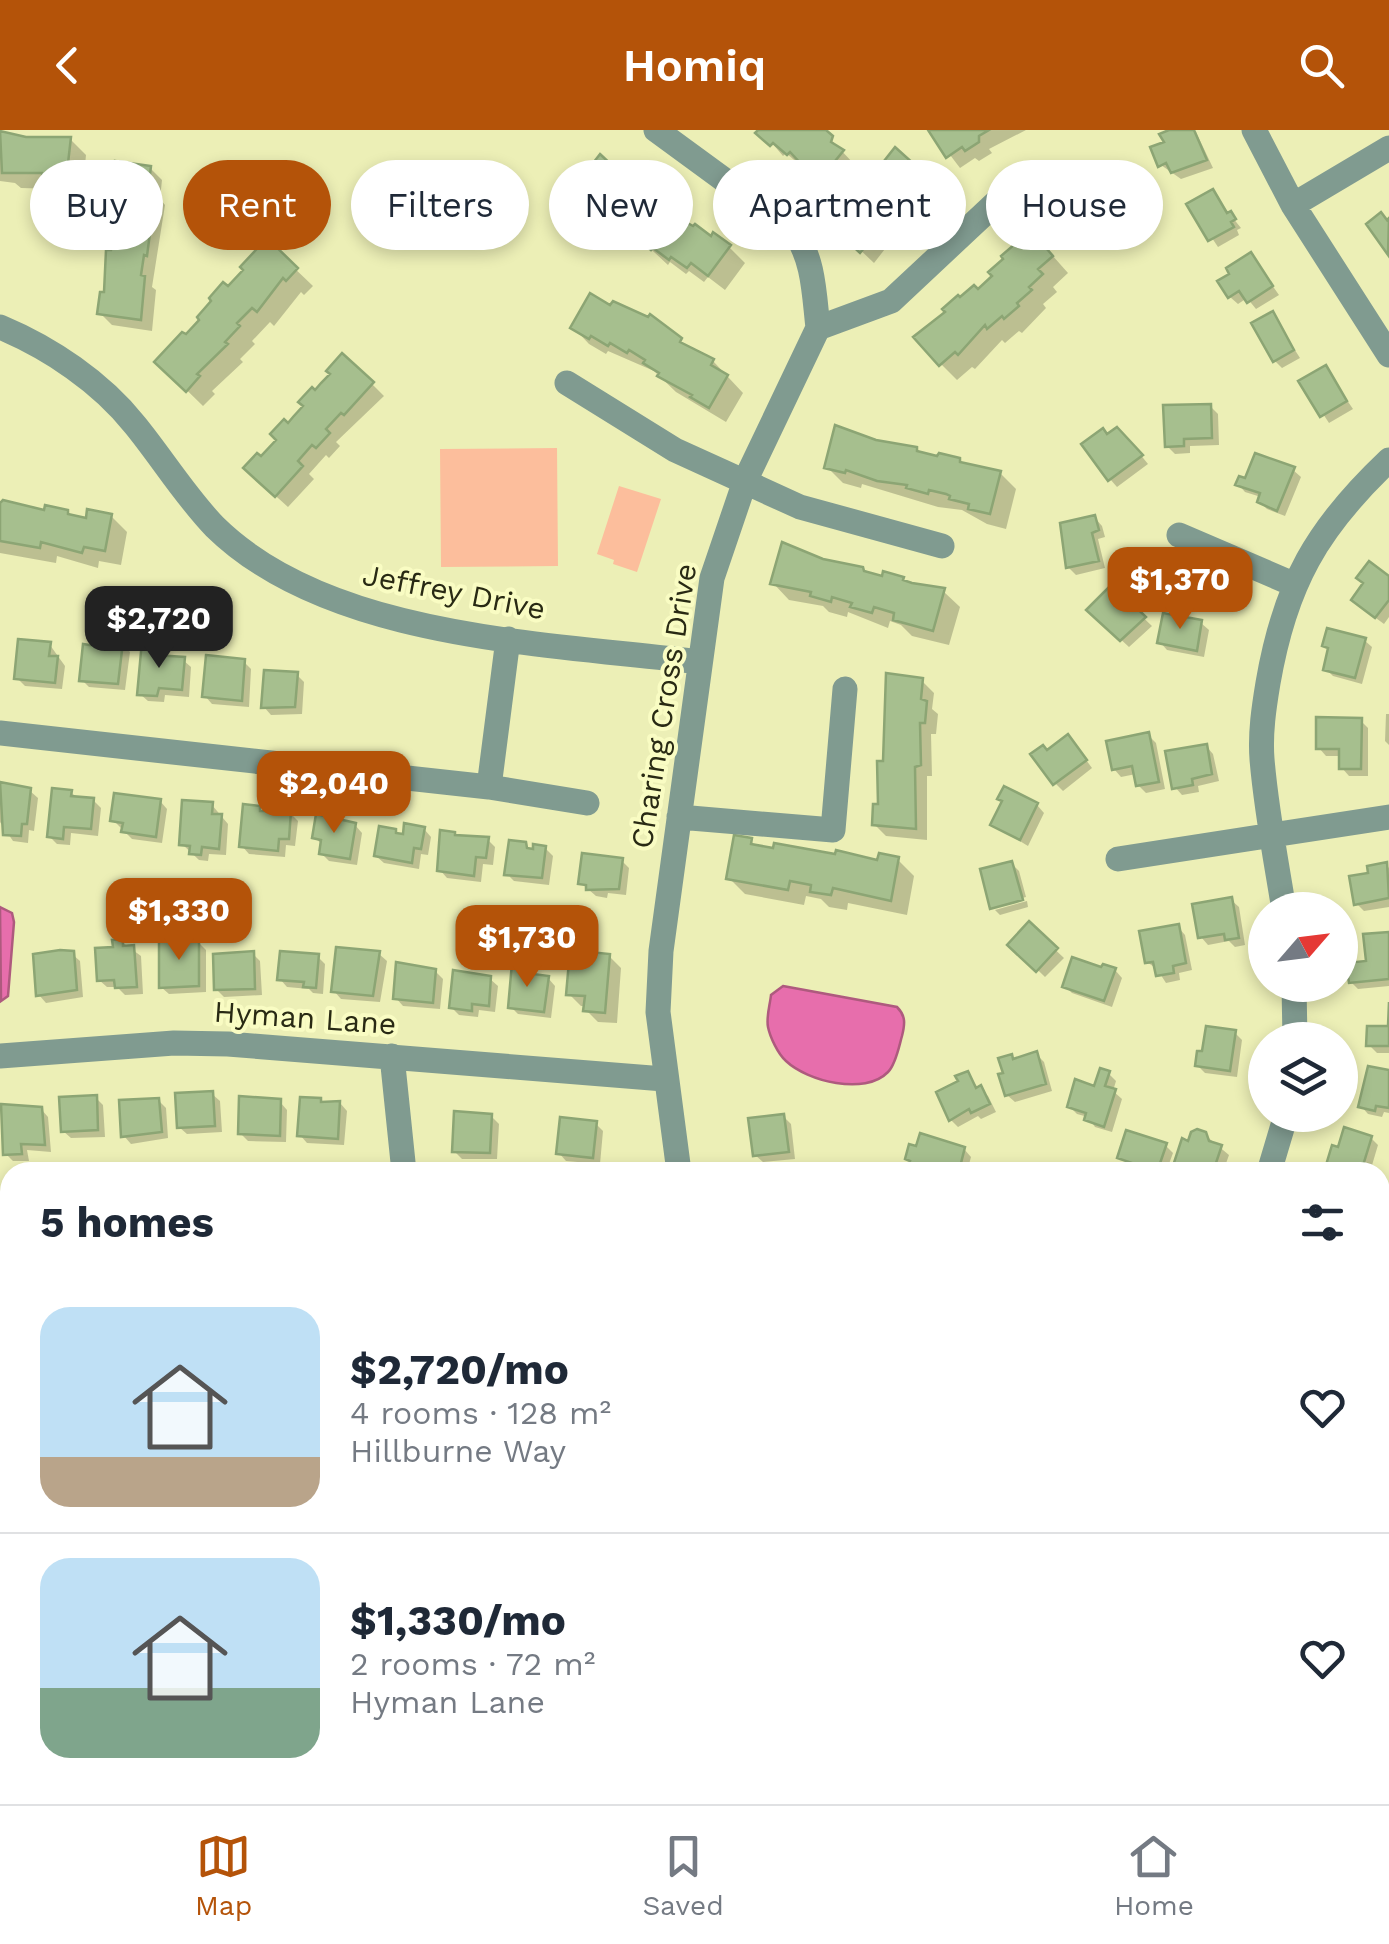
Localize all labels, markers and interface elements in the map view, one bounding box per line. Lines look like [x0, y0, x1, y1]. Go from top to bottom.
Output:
icon: back [40, 38, 95, 93]
icon: search [1294, 38, 1349, 93]
text: Homiq [623, 39, 766, 92]
chip: Buy [30, 160, 163, 250]
chip: Rent [183, 160, 331, 250]
chip: Filters [351, 160, 529, 250]
chip: New [549, 160, 693, 250]
chip: Apartment [713, 160, 966, 250]
chip: House [986, 160, 1163, 250]
pin: $1,370 [1099, 547, 1261, 632]
street label: Jeffrey Drive [360, 557, 548, 626]
text: $1,370 [1130, 560, 1230, 598]
street label: Charing Cross Drive [624, 561, 703, 851]
pin: $2,720 [78, 586, 240, 671]
text: $2,720 [107, 599, 211, 637]
pin: $2,040 [253, 751, 415, 836]
text: $2,040 [279, 764, 389, 802]
pin: $1,330 [98, 878, 260, 963]
text: $1,330 [128, 891, 230, 929]
north arrow [1248, 892, 1358, 1002]
map controls [1248, 892, 1358, 1132]
pin: $1,730 [446, 905, 608, 990]
text: $1,730 [477, 918, 577, 956]
street label: Hyman Lane [213, 994, 397, 1041]
button: layers [1248, 1022, 1358, 1132]
icon: filters [1295, 1195, 1350, 1250]
text: 5 homes [40, 1198, 214, 1247]
text: $2,720/mo [350, 1345, 569, 1394]
icon: home [120, 1347, 240, 1467]
icon: heart [1295, 1380, 1350, 1435]
text: 4 rooms · 128 m² [350, 1394, 611, 1432]
text: Hillburne Way [350, 1432, 566, 1470]
text: $1,330/mo [350, 1596, 566, 1645]
icon: home [120, 1598, 240, 1718]
icon: heart [1295, 1631, 1350, 1686]
text: 2 rooms · 72 m² [350, 1645, 595, 1683]
text: Hyman Lane [350, 1683, 545, 1721]
tab: Map [195, 1829, 252, 1922]
tab: Saved [642, 1829, 724, 1922]
tab: Home [1114, 1829, 1194, 1922]

